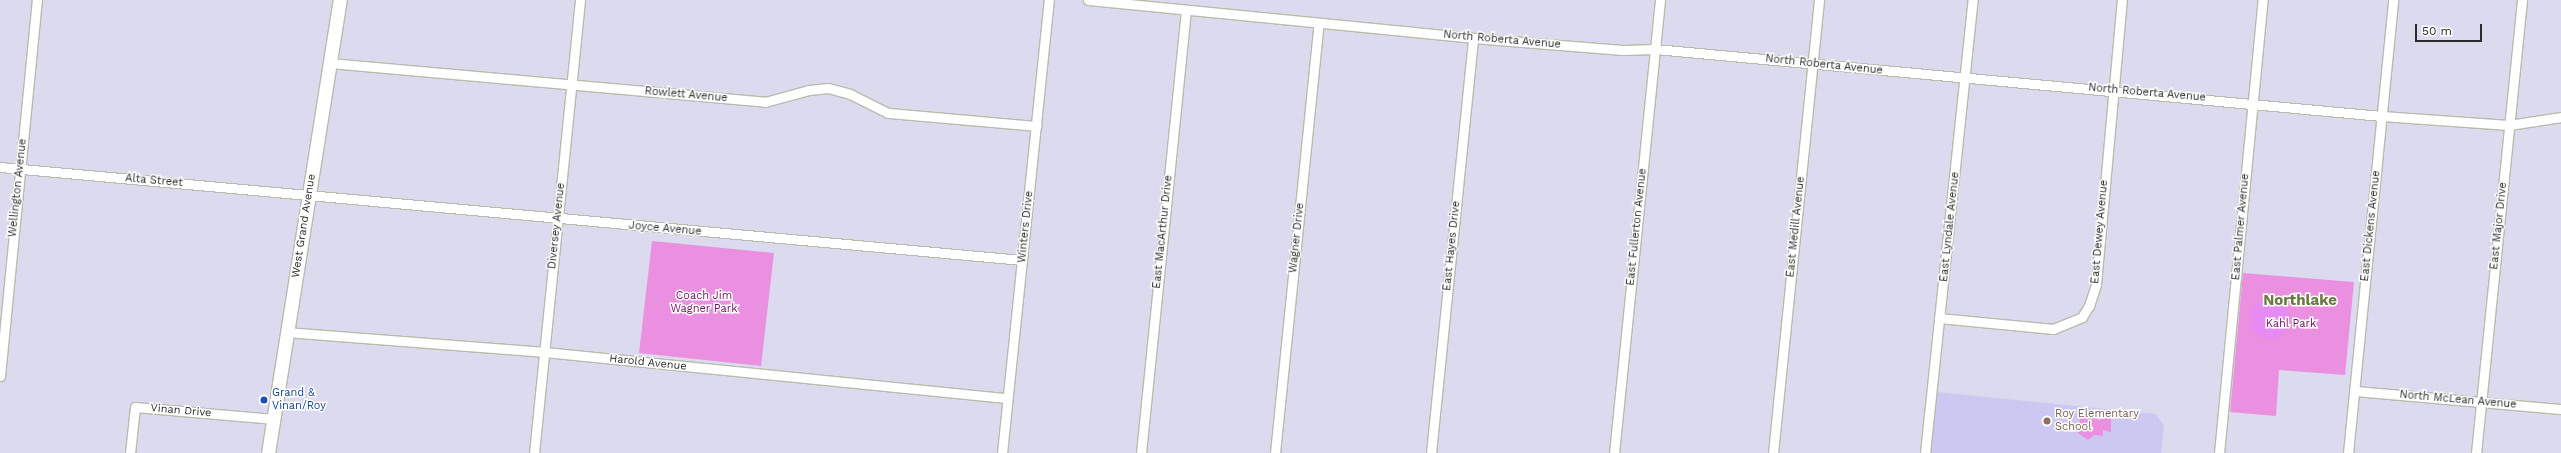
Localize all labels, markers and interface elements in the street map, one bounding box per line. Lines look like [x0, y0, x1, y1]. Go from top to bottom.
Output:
scale bar [2417, 16, 2484, 42]
text: 50 m [2422, 24, 2452, 38]
street label: North Roberta Avenue [1442, 28, 1562, 52]
street label: North Roberta Avenue [1764, 52, 1884, 78]
street label: North Roberta Avenue [2087, 81, 2207, 105]
street label: Rowlett Avenue [644, 85, 728, 105]
street label: Wellington Avenue [6, 138, 30, 238]
street label: East Fullerton Avenue [1624, 167, 1650, 287]
street label: East Dickens Avenue [2359, 170, 2383, 282]
street label: East Lyndale Avenue [1938, 171, 1962, 283]
street label: Alta Street [124, 172, 184, 190]
street label: West Grand Avenue [289, 173, 319, 279]
street label: East Palmer Avenue [2230, 173, 2252, 281]
street label: East MacArthur Drive [1150, 174, 1176, 290]
street label: East Medill Avenue [1784, 175, 1808, 279]
street label: East Dewey Avenue [2089, 179, 2111, 285]
street label: Diversey Avenue [546, 182, 568, 270]
street label: East Major Drive [2488, 182, 2510, 270]
street label: Winters Drive [1016, 190, 1036, 264]
street label: East Hayes Drive [1441, 200, 1463, 292]
street label: Wagner Drive [1287, 202, 1307, 274]
street label: Joyce Avenue [628, 219, 702, 239]
park label: Coach Jim Wagner Park [670, 290, 738, 316]
district label: Northlake [2263, 292, 2337, 310]
park label: Kahl Park [2266, 317, 2316, 331]
street label: Harold Avenue [608, 352, 688, 374]
place label: Grand & Vinan/Roy [272, 387, 326, 413]
street label: North McLean Avenue [2399, 388, 2517, 412]
marker: Grand & Vinan/Roy [259, 395, 269, 405]
street label: Vinan Drive [150, 402, 212, 420]
place label: Roy Elementary School [2055, 408, 2139, 434]
marker: Roy Elementary School [2042, 416, 2052, 426]

